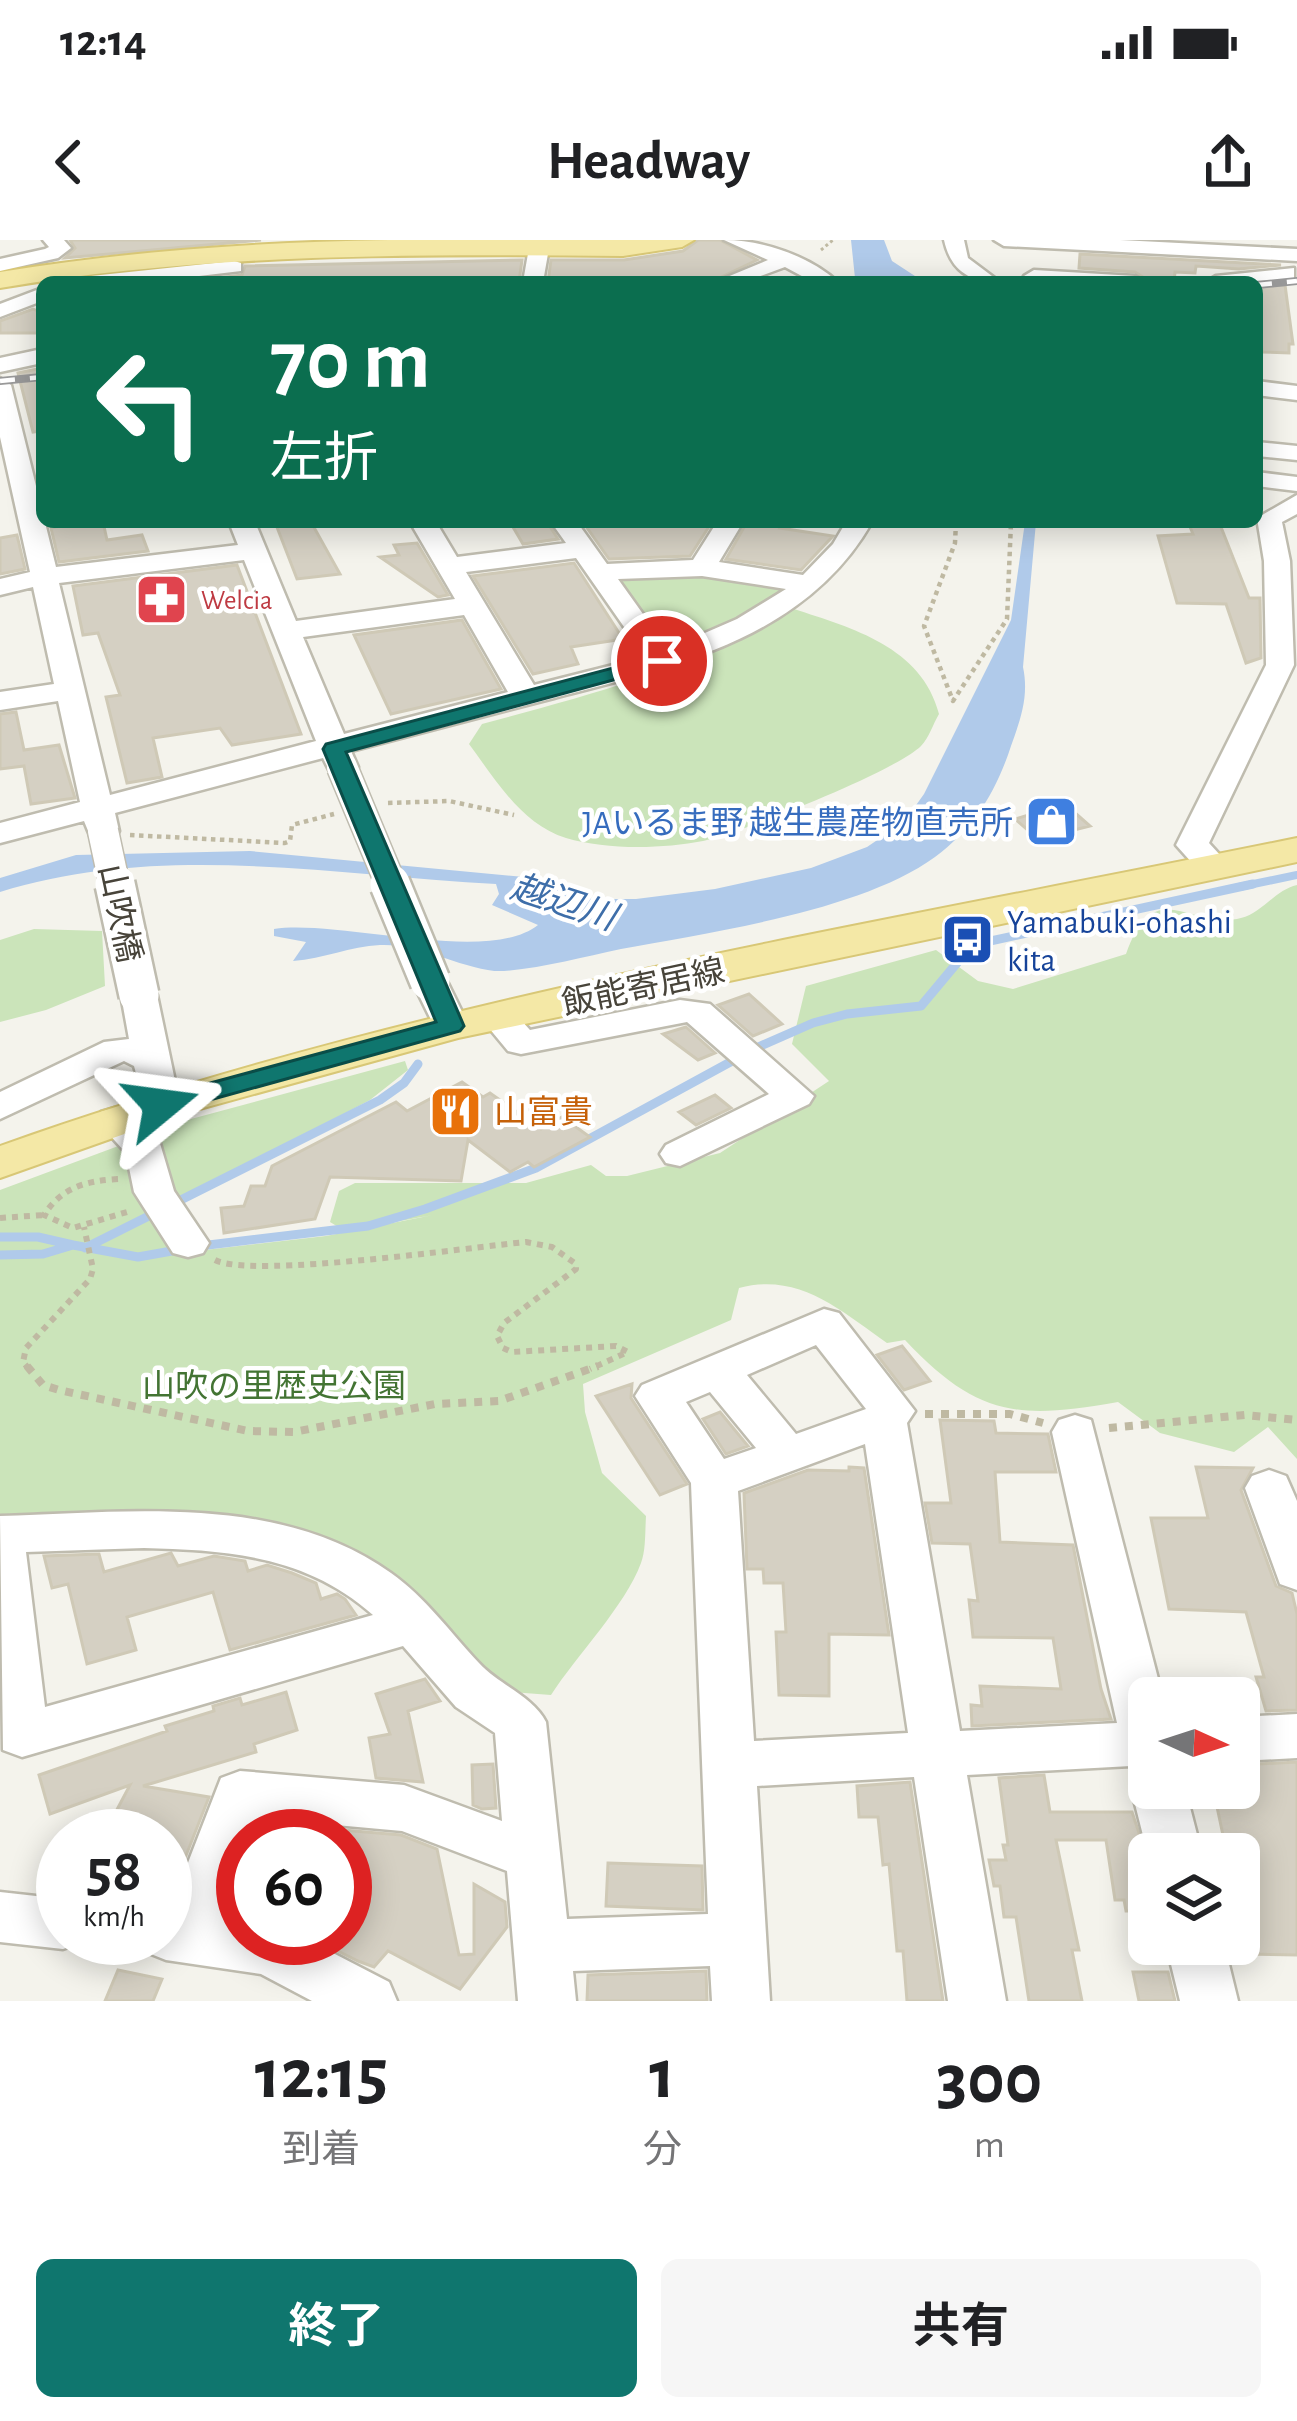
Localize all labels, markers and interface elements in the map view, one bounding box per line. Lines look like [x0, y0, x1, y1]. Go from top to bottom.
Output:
text: 12:14 [60, 19, 147, 64]
icon: back [36, 129, 102, 195]
icon: share [1195, 129, 1261, 195]
text: Headway [547, 135, 750, 189]
text: 70 m [270, 320, 431, 404]
icon: left [72, 324, 228, 480]
text: 左折 [270, 433, 378, 487]
pharmacy icon: Welcia [134, 572, 190, 628]
place label: Welcia [201, 587, 272, 614]
pin [611, 610, 713, 712]
icon: arrive [629, 628, 695, 694]
shop icon: JAいるま野 越生農産物直売所 [1024, 794, 1080, 850]
place label: JAいるま野 越生農産物直売所 [582, 805, 1013, 841]
street label: 山吹橋 [92, 861, 147, 965]
water label: 越辺川 [506, 867, 625, 938]
place label: Yamabuki-ohashi kita [1007, 907, 1232, 978]
bus stop icon: Yamabuki-ohashi kita [940, 912, 996, 968]
street label: 飯能寄居線 [559, 953, 728, 1022]
position arrow [98, 1042, 224, 1168]
restaurant icon: 山富貴 [427, 1083, 483, 1139]
place label: 山富貴 [494, 1095, 593, 1130]
park label: 山吹の里歴史公園 [142, 1369, 406, 1404]
north arrow [1128, 1677, 1260, 1809]
map controls [1128, 1677, 1260, 1965]
speed limit sign: 60 [216, 1809, 372, 1965]
button: layers [1128, 1833, 1260, 1965]
text: 58 [86, 1842, 142, 1902]
text: km/h [83, 1902, 145, 1932]
text: 12:15 [255, 2039, 388, 2111]
text: 1 [649, 2039, 675, 2111]
text: 300 [936, 2044, 1042, 2116]
text: m [974, 2126, 1005, 2165]
text: 到着 [282, 2131, 360, 2170]
text: 分 [643, 2131, 682, 2170]
button: 終了 [36, 2259, 637, 2397]
button: 共有 [661, 2259, 1261, 2397]

